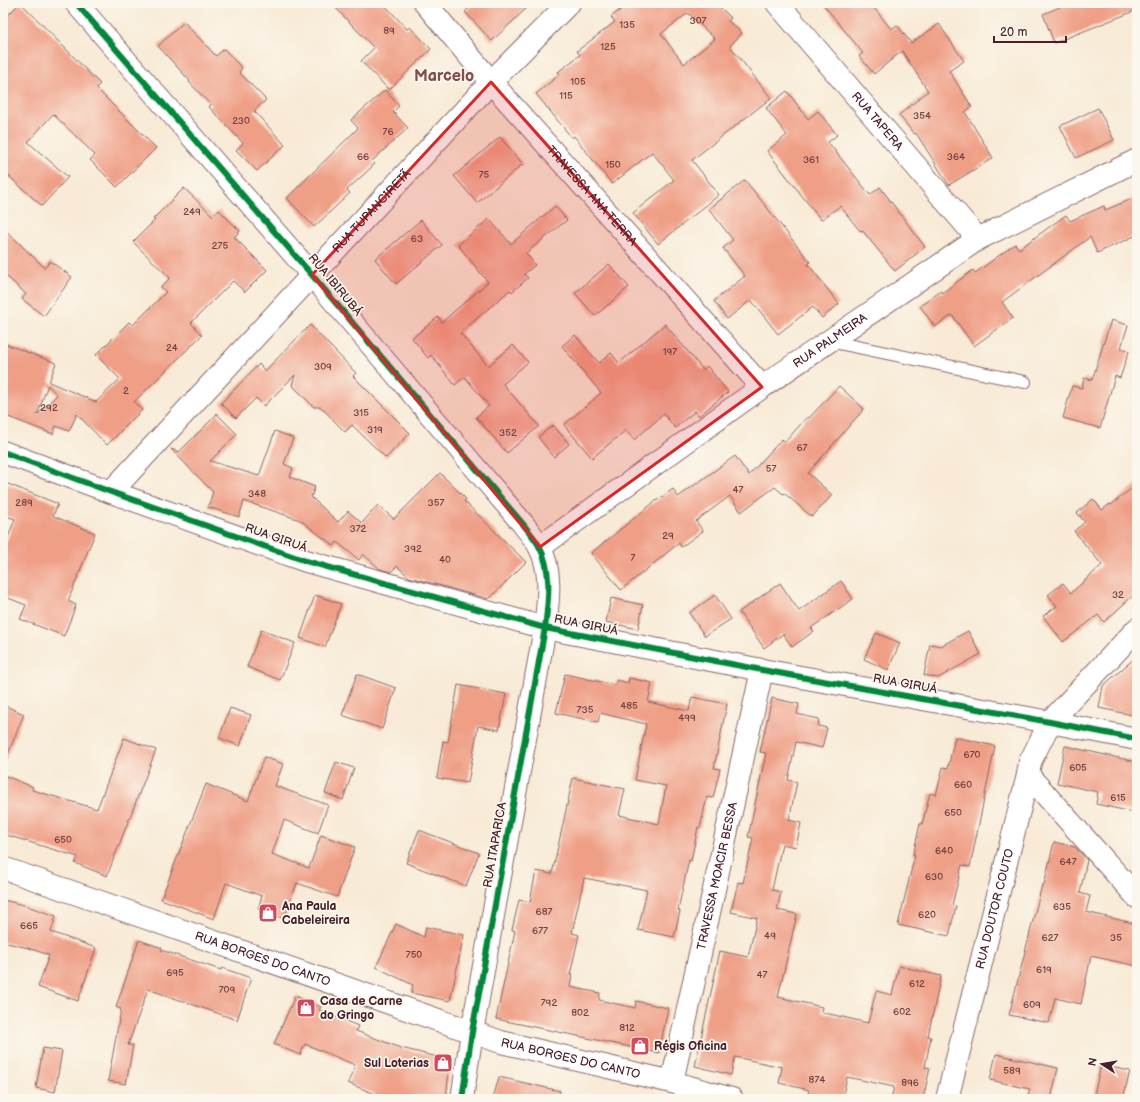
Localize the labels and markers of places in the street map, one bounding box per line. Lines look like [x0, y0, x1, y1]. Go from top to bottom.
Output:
place label: Ana Paula Cabeleireira [281, 899, 350, 928]
shop icon: Ana Paula Cabeleireira [257, 902, 279, 924]
place label: Casa de Carne do Gringo [320, 994, 402, 1023]
shop icon: Casa de Carne do Gringo [295, 997, 317, 1019]
shop icon: Régis Oficina [629, 1035, 651, 1057]
place label: Régis Oficina [654, 1039, 727, 1054]
shop icon: Sul Loterias [432, 1052, 454, 1074]
place label: Sul Loterias [364, 1056, 429, 1071]

